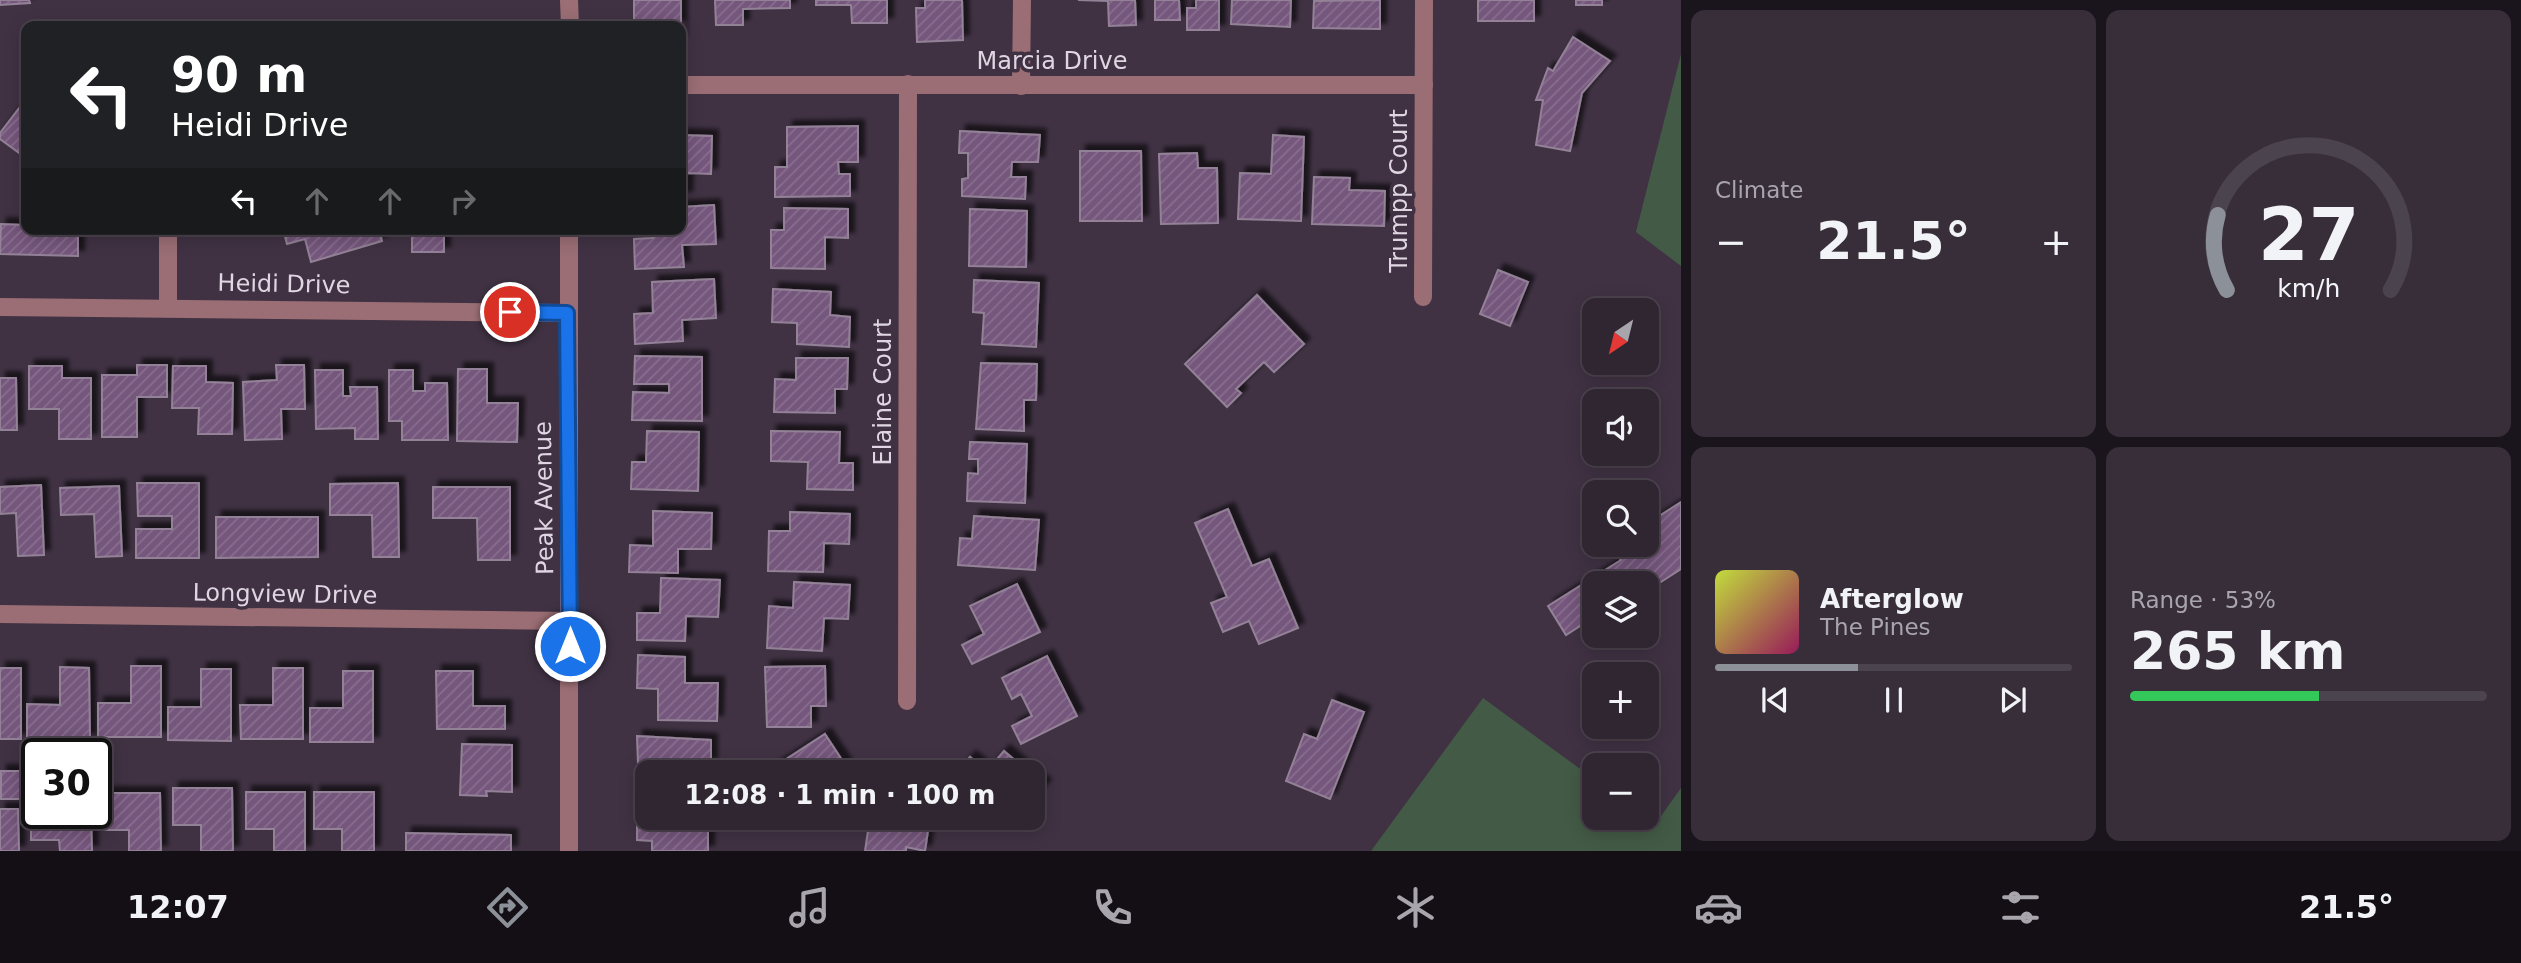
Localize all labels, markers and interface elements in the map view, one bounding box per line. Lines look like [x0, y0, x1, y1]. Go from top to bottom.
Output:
text: 90 m [171, 47, 307, 104]
street label: Marcia Drive [977, 47, 1127, 75]
icon: left [56, 49, 147, 140]
text: Heidi Drive [171, 106, 348, 144]
street label: Trumpp Court [1385, 109, 1413, 274]
text: Climate [1715, 177, 1804, 203]
icon: left [225, 182, 263, 220]
icon: ahead [298, 182, 336, 220]
icon: ahead [371, 182, 409, 220]
icon: right [444, 182, 482, 220]
text: 27 [2258, 192, 2359, 277]
text: 21.5° [1816, 211, 1971, 271]
text: − [1715, 220, 1747, 264]
text: + [2040, 220, 2072, 264]
street label: Heidi Drive [217, 269, 351, 299]
text: km/h [2277, 273, 2340, 302]
pin [480, 282, 540, 342]
icon: arrive [491, 293, 529, 331]
north arrow [1582, 298, 1659, 374]
map controls [1582, 298, 1659, 830]
street label: Elaine Court [869, 319, 897, 465]
button: sound [1582, 389, 1659, 466]
street label: Peak Avenue [529, 421, 559, 575]
button: search [1582, 480, 1659, 557]
button: layers [1582, 571, 1659, 648]
street label: Longview Drive [192, 578, 378, 610]
text: Afterglow [1820, 584, 1964, 614]
text: Range · 53% [2130, 587, 2276, 613]
position arrow [533, 609, 607, 683]
text: The Pines [1820, 614, 1931, 640]
text: 265 km [2130, 621, 2345, 681]
button: + [1582, 662, 1659, 739]
icon: previous [1756, 681, 1794, 719]
icon: pause [1875, 681, 1913, 719]
icon: next [1994, 681, 2032, 719]
speed limit sign: 30 [21, 738, 112, 829]
button: − [1582, 753, 1659, 830]
text: 12:08 · 1 min · 100 m [685, 780, 995, 810]
icon: directions [483, 883, 532, 932]
icon: music [785, 883, 834, 932]
icon: phone [1088, 883, 1137, 932]
icon: climate [1391, 883, 1440, 932]
icon: car [1694, 883, 1743, 932]
icon: filters [1996, 883, 2045, 932]
text: 12:07 [127, 888, 229, 926]
text: 21.5° [2299, 888, 2394, 926]

